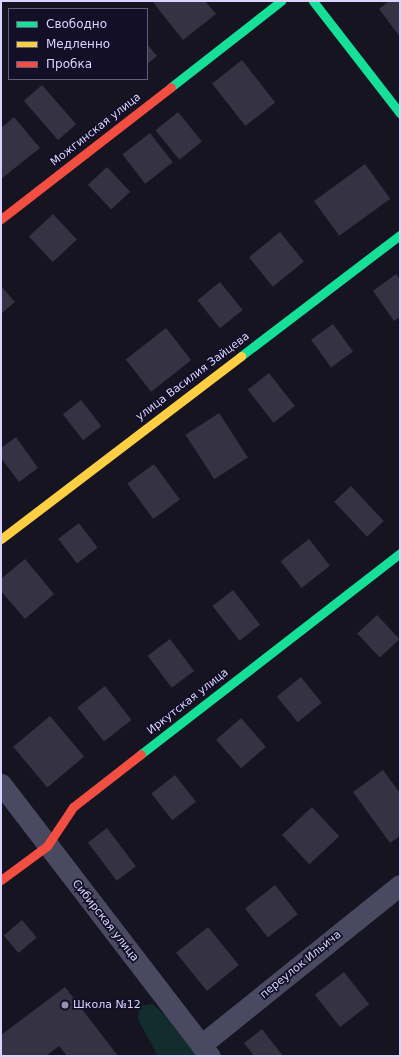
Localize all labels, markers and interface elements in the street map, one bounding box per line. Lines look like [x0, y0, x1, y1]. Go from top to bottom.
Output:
legend [8, 8, 148, 80]
text: Свободно [46, 17, 107, 31]
text: Медленно [46, 37, 110, 51]
text: Пробка [46, 57, 92, 71]
street label: Можгинская улица [48, 91, 144, 169]
street label: улица Василия Зайцева [134, 330, 252, 424]
street label: Иркутская улица [145, 666, 231, 738]
street label: Сибирская улица [69, 877, 141, 965]
street label: переулок Ильича [258, 928, 344, 1002]
place label: Школа №12 [73, 998, 141, 1012]
marker: Школа №12 [60, 1000, 70, 1010]

